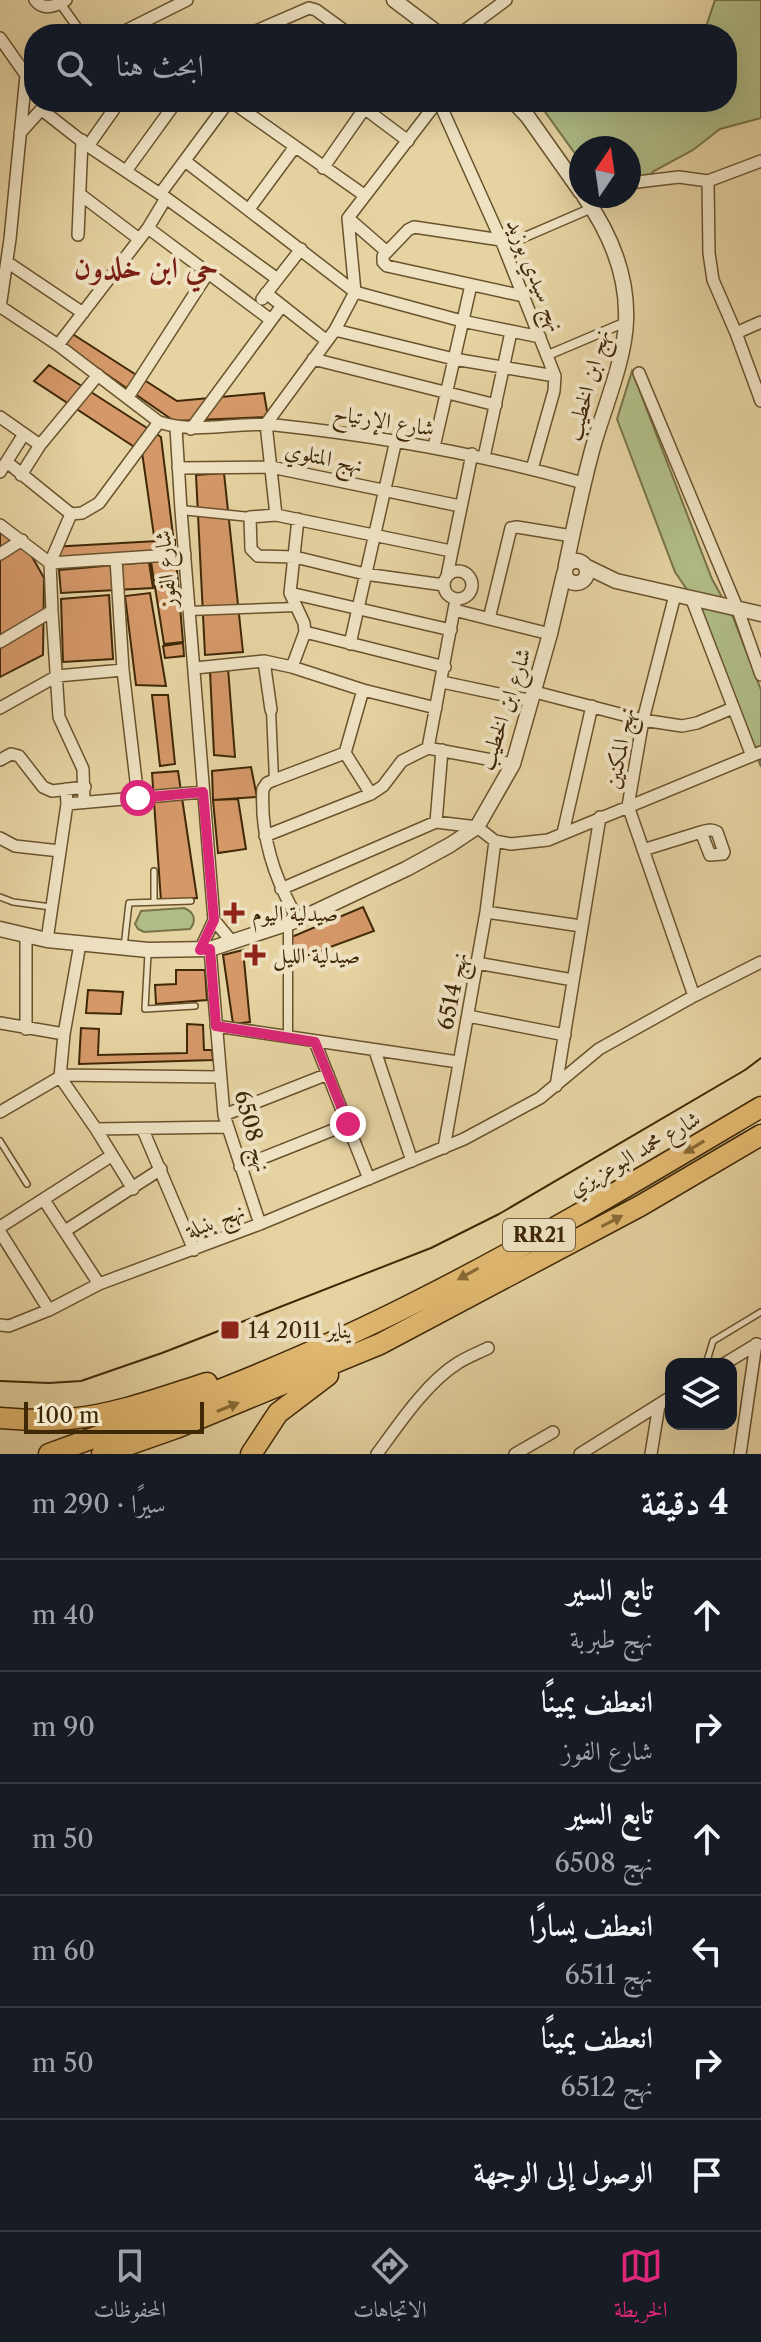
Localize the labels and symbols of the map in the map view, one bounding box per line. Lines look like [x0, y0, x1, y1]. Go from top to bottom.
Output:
north arrow [569, 136, 641, 208]
street label: نهج سيدي بوزيد [495, 215, 570, 338]
district label: حي ابن خلدون [74, 249, 218, 293]
street label: نهج ابن الخطيب [560, 326, 621, 445]
street label: شارع الإرتياح [330, 399, 436, 448]
street label: نهج المتلوي [281, 436, 365, 485]
street label: شارع الفوز [149, 529, 187, 611]
street label: شارع ابن الخطيب [472, 645, 542, 775]
street label: نهج المكنين [598, 705, 646, 792]
route start [120, 780, 156, 816]
place label: صيدلية اليوم [252, 900, 338, 933]
marker: صيدلية اليوم [223, 902, 245, 924]
place label: صيدلية الليل [273, 942, 360, 971]
marker: صيدلية الليل [244, 944, 266, 966]
street label: نهج 6514 [432, 950, 479, 1033]
street label: نهج 6508 [223, 1087, 276, 1176]
street label: شارع محمد البوعزيزي [563, 1105, 708, 1206]
route end [330, 1106, 366, 1142]
one-way arrow [683, 1139, 705, 1153]
street label: نهج بنبلة [181, 1197, 250, 1250]
one-way arrow [601, 1215, 624, 1228]
road number: RR21 [503, 1219, 575, 1251]
one-way arrow [456, 1268, 479, 1281]
place label: 14 يناير 2011 [248, 1317, 353, 1344]
marker: 14 يناير 2011 [219, 1319, 241, 1341]
scale bar [24, 1398, 204, 1434]
one-way arrow [216, 1400, 240, 1413]

